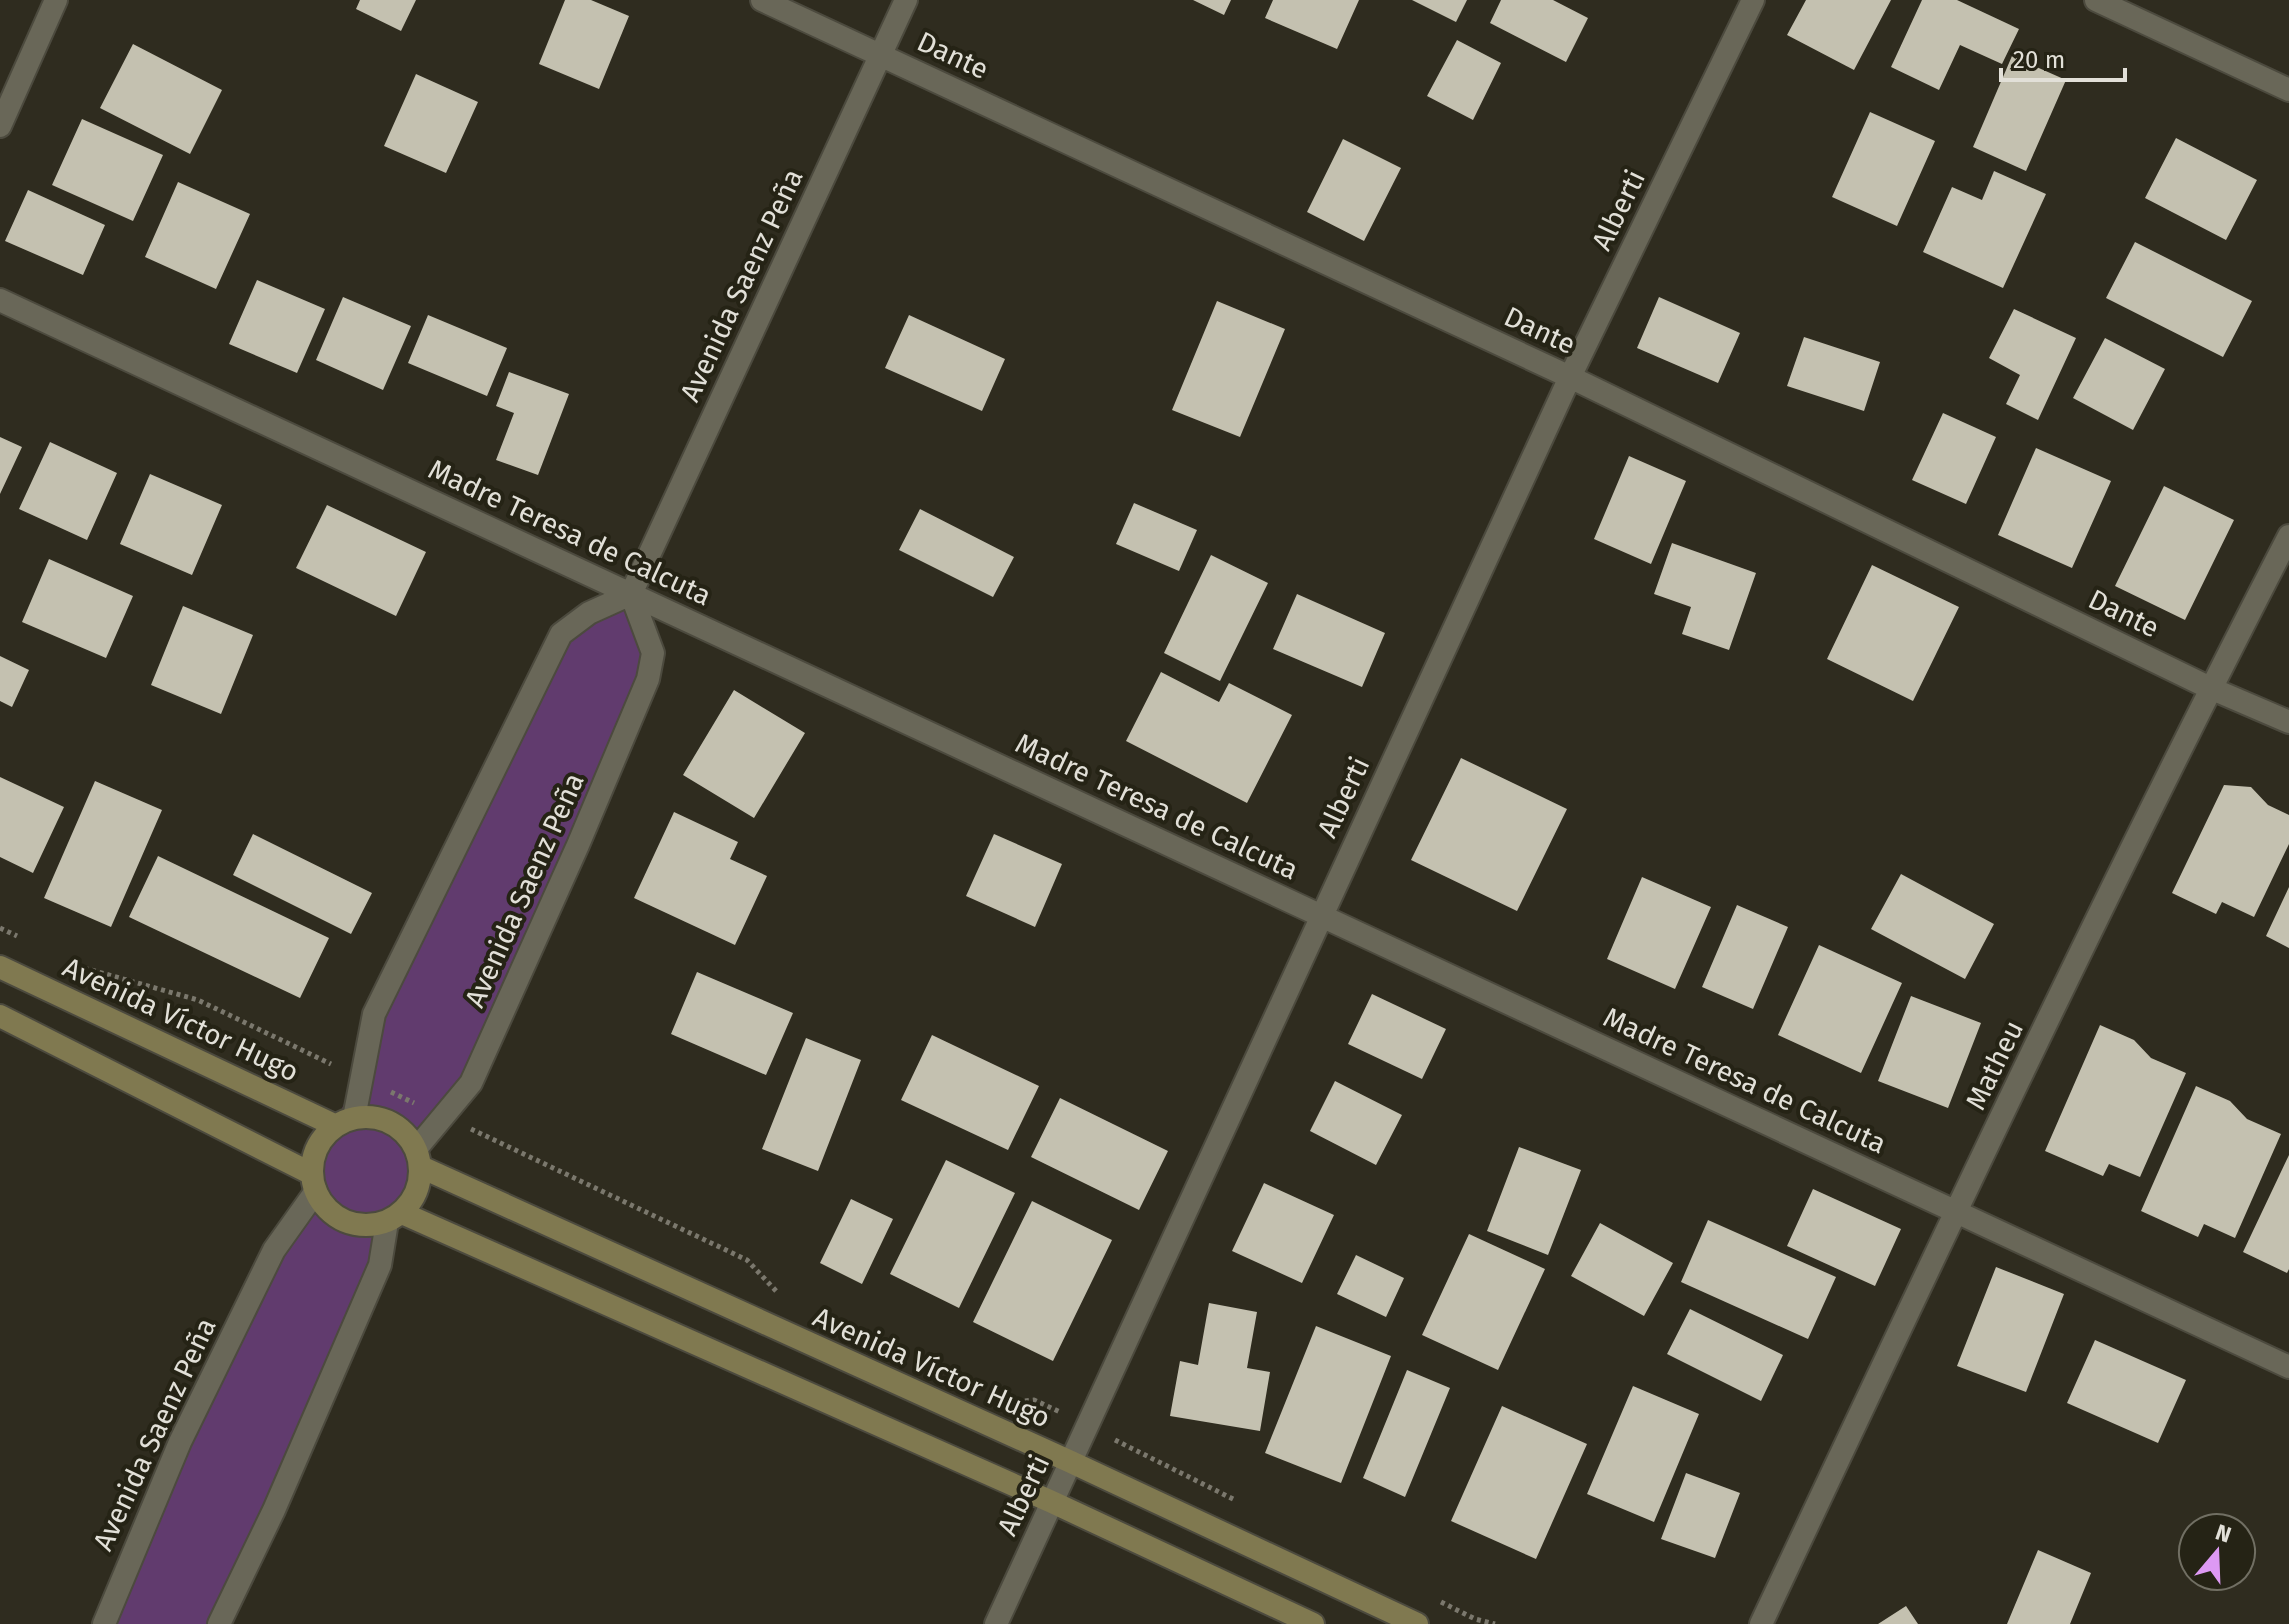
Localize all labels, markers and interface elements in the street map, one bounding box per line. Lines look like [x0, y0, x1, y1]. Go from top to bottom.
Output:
street label: Dante [912, 25, 993, 86]
scale bar [2001, 32, 2125, 82]
text: 20 m [2013, 46, 2065, 74]
street label: Avenida Saenz Peña [673, 164, 810, 407]
street label: Alberti [1585, 165, 1652, 256]
street label: Dante [1499, 300, 1580, 361]
street label: Madre Teresa de Calcuta [423, 452, 716, 612]
street label: Dante [2083, 582, 2164, 645]
street label: Madre Teresa de Calcuta [1010, 726, 1303, 886]
street label: Alberti [1311, 752, 1376, 843]
street label: Avenida Saenz Peña [458, 768, 591, 1012]
street label: Avenida Víctor Hugo [58, 950, 304, 1088]
street label: Madre Teresa de Calcuta [1598, 1000, 1891, 1160]
street label: Matheu [1959, 1015, 2030, 1115]
street label: Avenida Víctor Hugo [808, 1300, 1055, 1435]
street label: Avenida Saenz Peña [86, 1313, 223, 1556]
street label: Alberti [991, 1450, 1056, 1541]
north arrow [2177, 1512, 2257, 1592]
text: N [2212, 1518, 2235, 1549]

